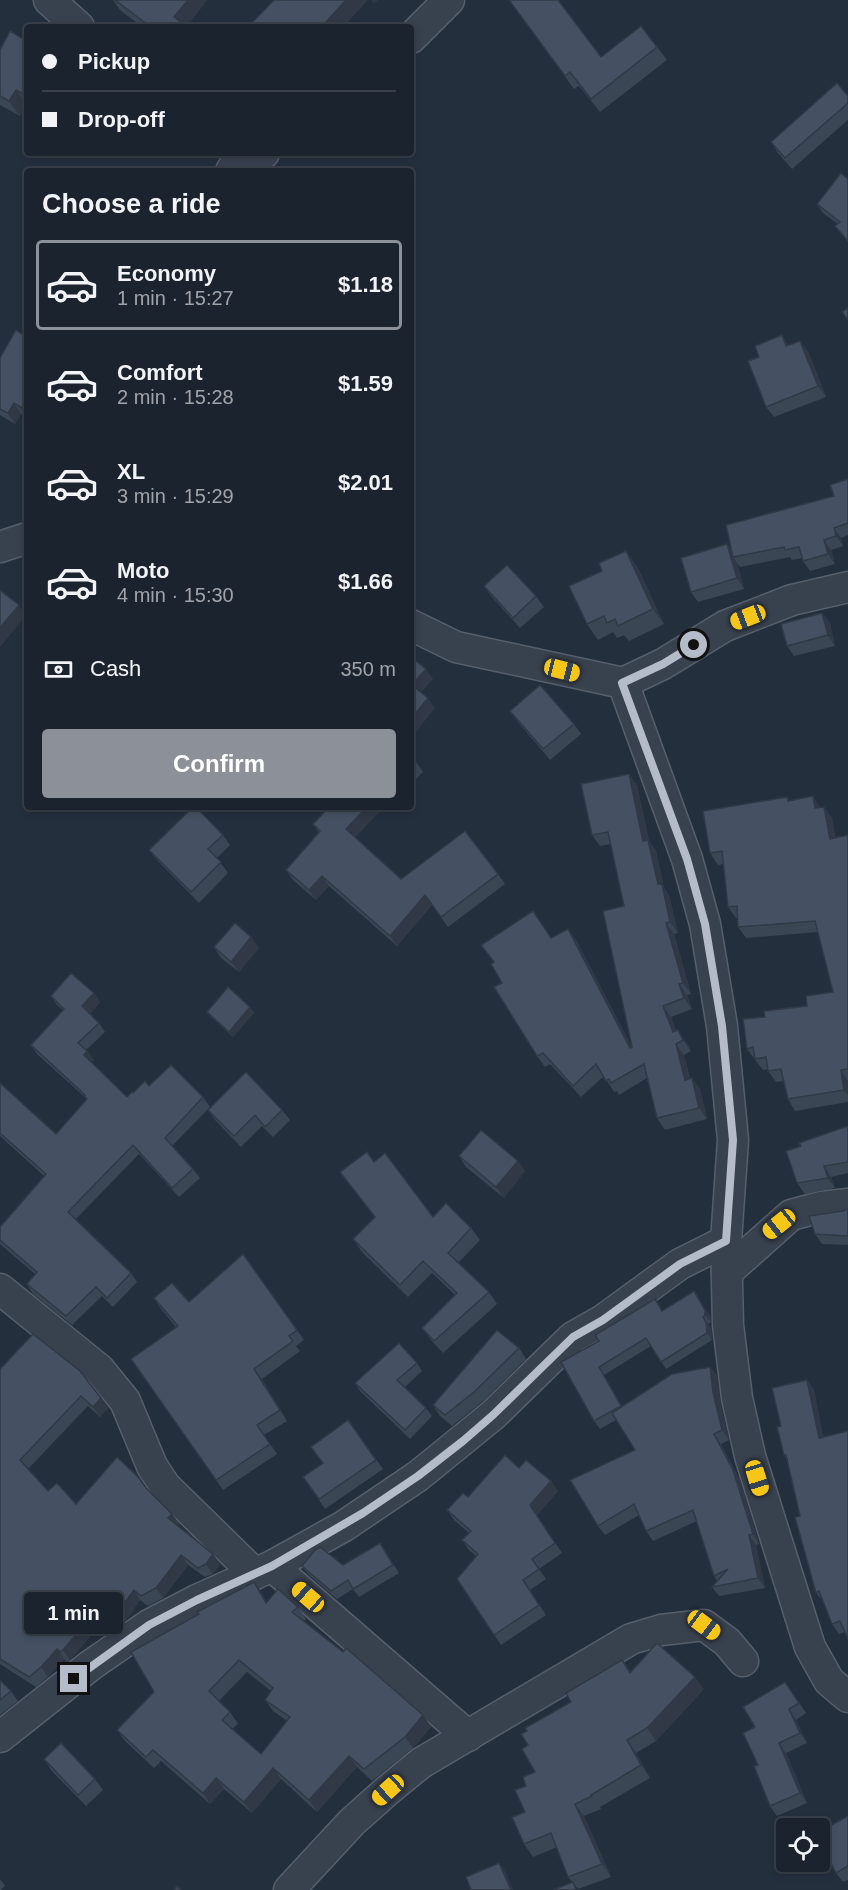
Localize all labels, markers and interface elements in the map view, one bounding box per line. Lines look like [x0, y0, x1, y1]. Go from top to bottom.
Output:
text: Pickup [78, 49, 150, 74]
text: Drop-off [78, 107, 165, 132]
text: Choose a ride [42, 189, 221, 219]
icon: car [45, 258, 99, 312]
text: Economy [117, 261, 216, 286]
text: $1.18 [338, 272, 393, 297]
text: 1 min · 15:27 [117, 287, 234, 309]
icon: car [45, 357, 99, 411]
text: Comfort [117, 360, 203, 385]
text: $1.59 [338, 371, 393, 396]
text: 2 min · 15:28 [117, 386, 234, 408]
icon: car [45, 456, 99, 510]
text: XL [117, 459, 145, 484]
text: $2.01 [338, 470, 393, 495]
text: 3 min · 15:29 [117, 485, 234, 507]
icon: car [45, 555, 99, 609]
text: Moto [117, 558, 170, 583]
text: $1.66 [338, 569, 393, 594]
text: 4 min · 15:30 [117, 584, 234, 606]
car [728, 602, 768, 632]
route start [680, 631, 707, 658]
icon: cash [42, 653, 75, 686]
text: Cash [90, 656, 141, 681]
car [542, 657, 582, 683]
text: 350 m [340, 658, 396, 680]
button: Confirm [42, 729, 396, 798]
car [759, 1206, 799, 1242]
car [743, 1458, 771, 1498]
car [289, 1578, 327, 1616]
callout: 1 min [25, 1592, 124, 1634]
text: 1 min [47, 1602, 100, 1624]
car [684, 1607, 724, 1643]
route end [60, 1665, 87, 1692]
car [369, 1771, 407, 1809]
map controls [776, 1818, 830, 1872]
button: locate [776, 1818, 830, 1872]

